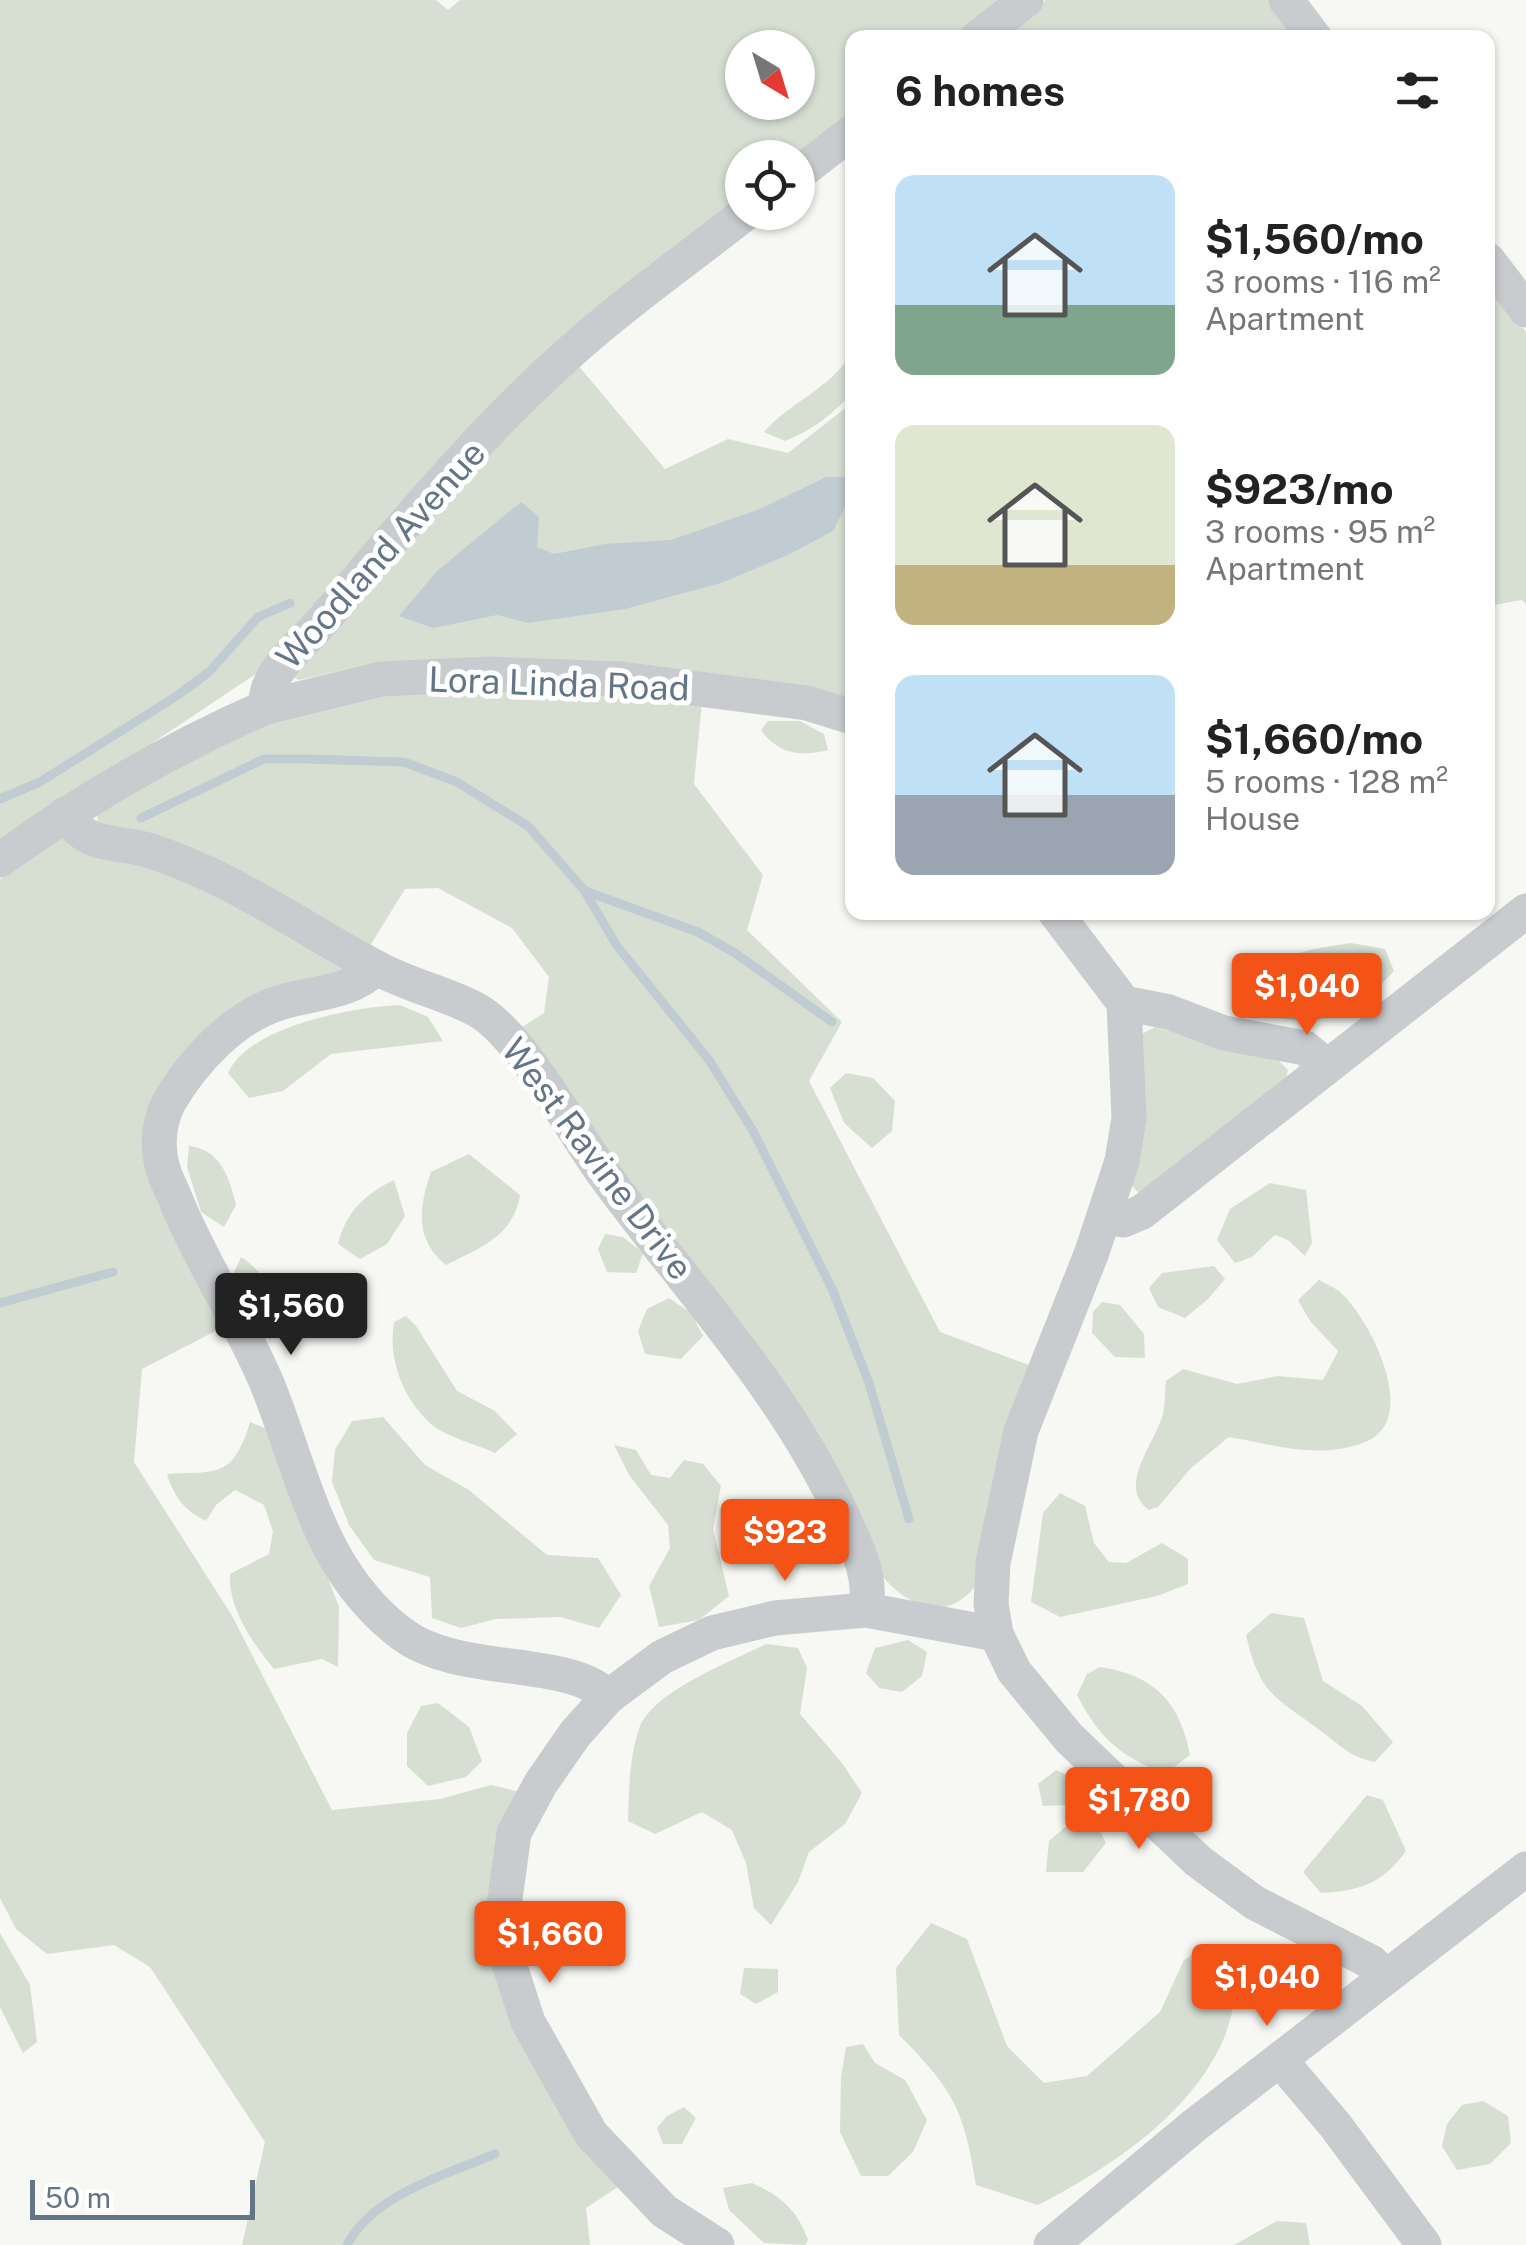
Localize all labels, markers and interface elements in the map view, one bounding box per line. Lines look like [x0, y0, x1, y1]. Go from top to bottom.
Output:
north arrow [725, 30, 815, 120]
map controls [725, 30, 815, 230]
icon: filters [1390, 63, 1445, 118]
text: 6 homes [895, 66, 1065, 115]
button: locate [725, 140, 815, 230]
text: $1,560/mo [1205, 214, 1424, 263]
icon: home [975, 215, 1095, 335]
text: 3 rooms · 116 m² [1205, 263, 1441, 300]
text: Apartment [1205, 300, 1365, 337]
street label: Woodland Avenue [268, 432, 494, 677]
text: $923/mo [1205, 464, 1394, 513]
icon: home [975, 465, 1095, 585]
text: 3 rooms · 95 m² [1205, 513, 1435, 550]
text: Apartment [1205, 550, 1365, 587]
street label: Lora Linda Road [428, 658, 690, 709]
text: $1,660/mo [1205, 714, 1423, 763]
icon: home [975, 715, 1095, 835]
text: 5 rooms · 128 m² [1205, 763, 1448, 800]
text: House [1205, 800, 1300, 837]
pin: $1,040 [1226, 953, 1388, 1038]
text: $1,040 [1254, 967, 1360, 1004]
street label: West Ravine Drive [493, 1030, 702, 1287]
pin: $1,560 [210, 1273, 372, 1358]
text: $1,560 [237, 1287, 345, 1324]
pin: $923 [726, 1499, 844, 1584]
text: $923 [743, 1513, 827, 1550]
pin: $1,780 [1058, 1767, 1220, 1852]
text: $1,780 [1087, 1781, 1191, 1818]
pin: $1,660 [469, 1901, 631, 1986]
text: $1,660 [496, 1915, 604, 1952]
pin: $1,040 [1186, 1944, 1348, 2029]
text: $1,040 [1214, 1958, 1320, 1995]
scale bar [30, 2175, 255, 2220]
text: 50 m [45, 2181, 111, 2214]

